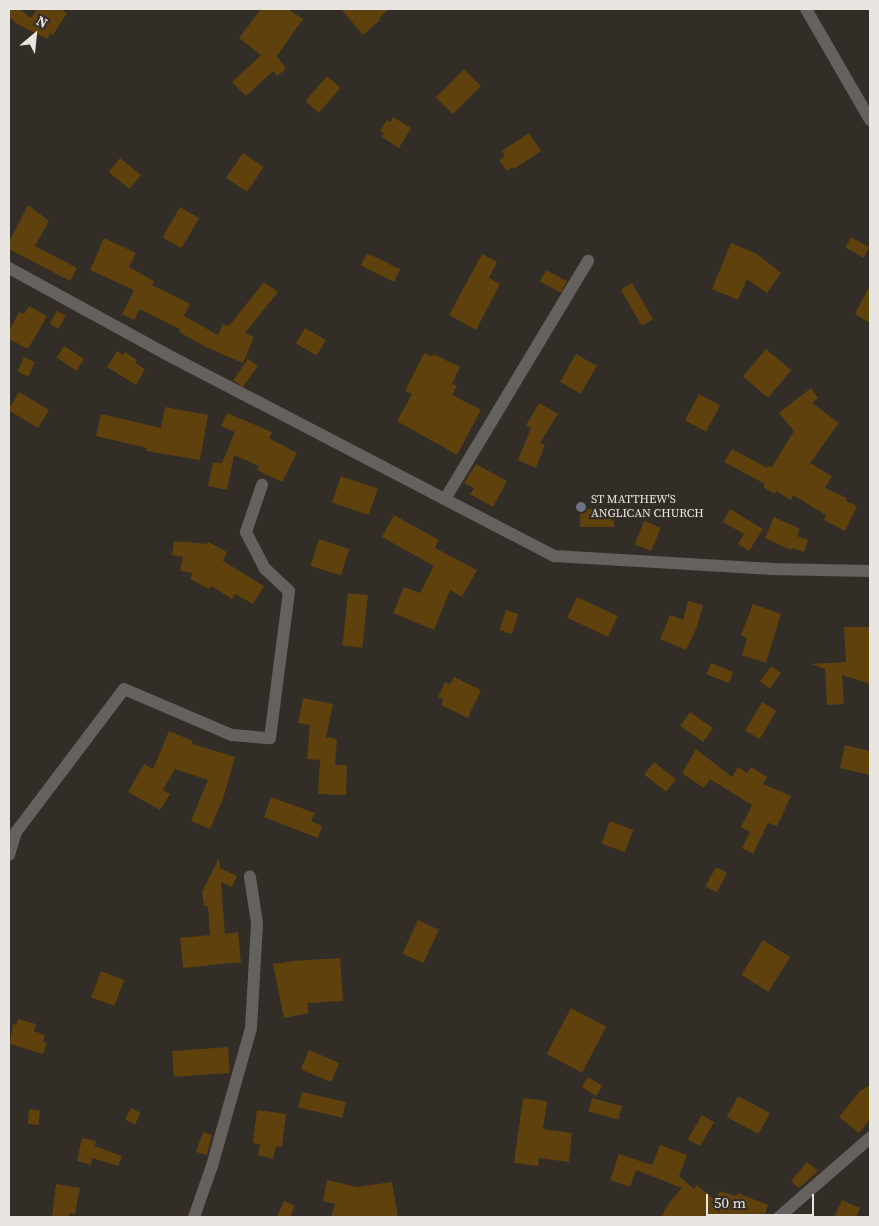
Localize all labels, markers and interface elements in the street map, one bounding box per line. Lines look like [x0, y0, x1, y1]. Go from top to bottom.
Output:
north arrow [10, 10, 60, 60]
text: N [33, 11, 51, 33]
place label: ST MATTHEW'S ANGLICAN CHURCH [591, 493, 704, 521]
marker: ST MATTHEW'S ANGLICAN CHURCH [575, 501, 587, 513]
scale bar [709, 1184, 816, 1216]
text: 50 m [714, 1192, 746, 1213]

